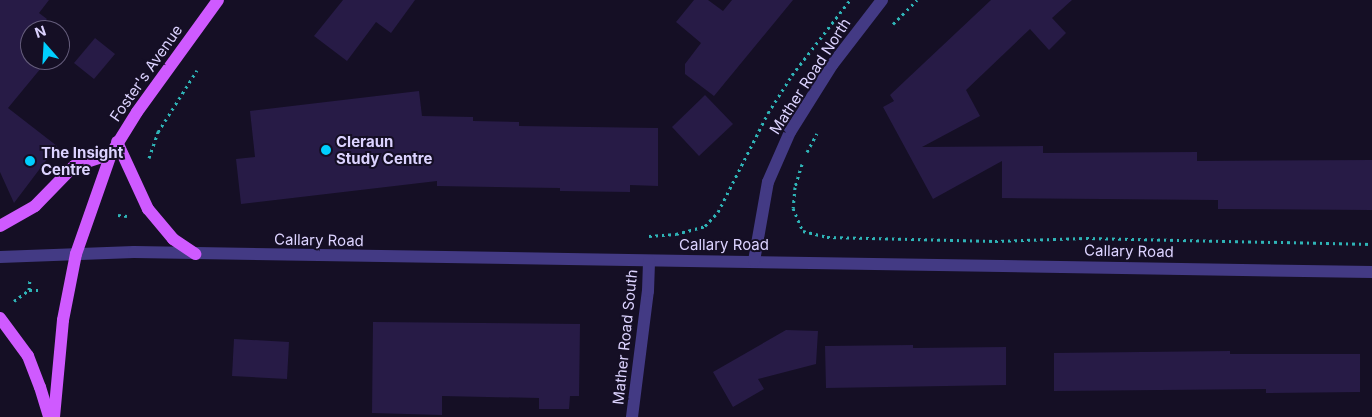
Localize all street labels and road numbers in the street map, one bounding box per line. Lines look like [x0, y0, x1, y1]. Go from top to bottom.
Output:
street label: Mather Road North [766, 15, 854, 137]
street label: Foster's Avenue [106, 21, 186, 125]
street label: Callary Road [274, 230, 364, 250]
street label: Callary Road [679, 236, 769, 254]
street label: Callary Road [1084, 241, 1174, 261]
street label: Mather Road South [609, 268, 641, 406]

